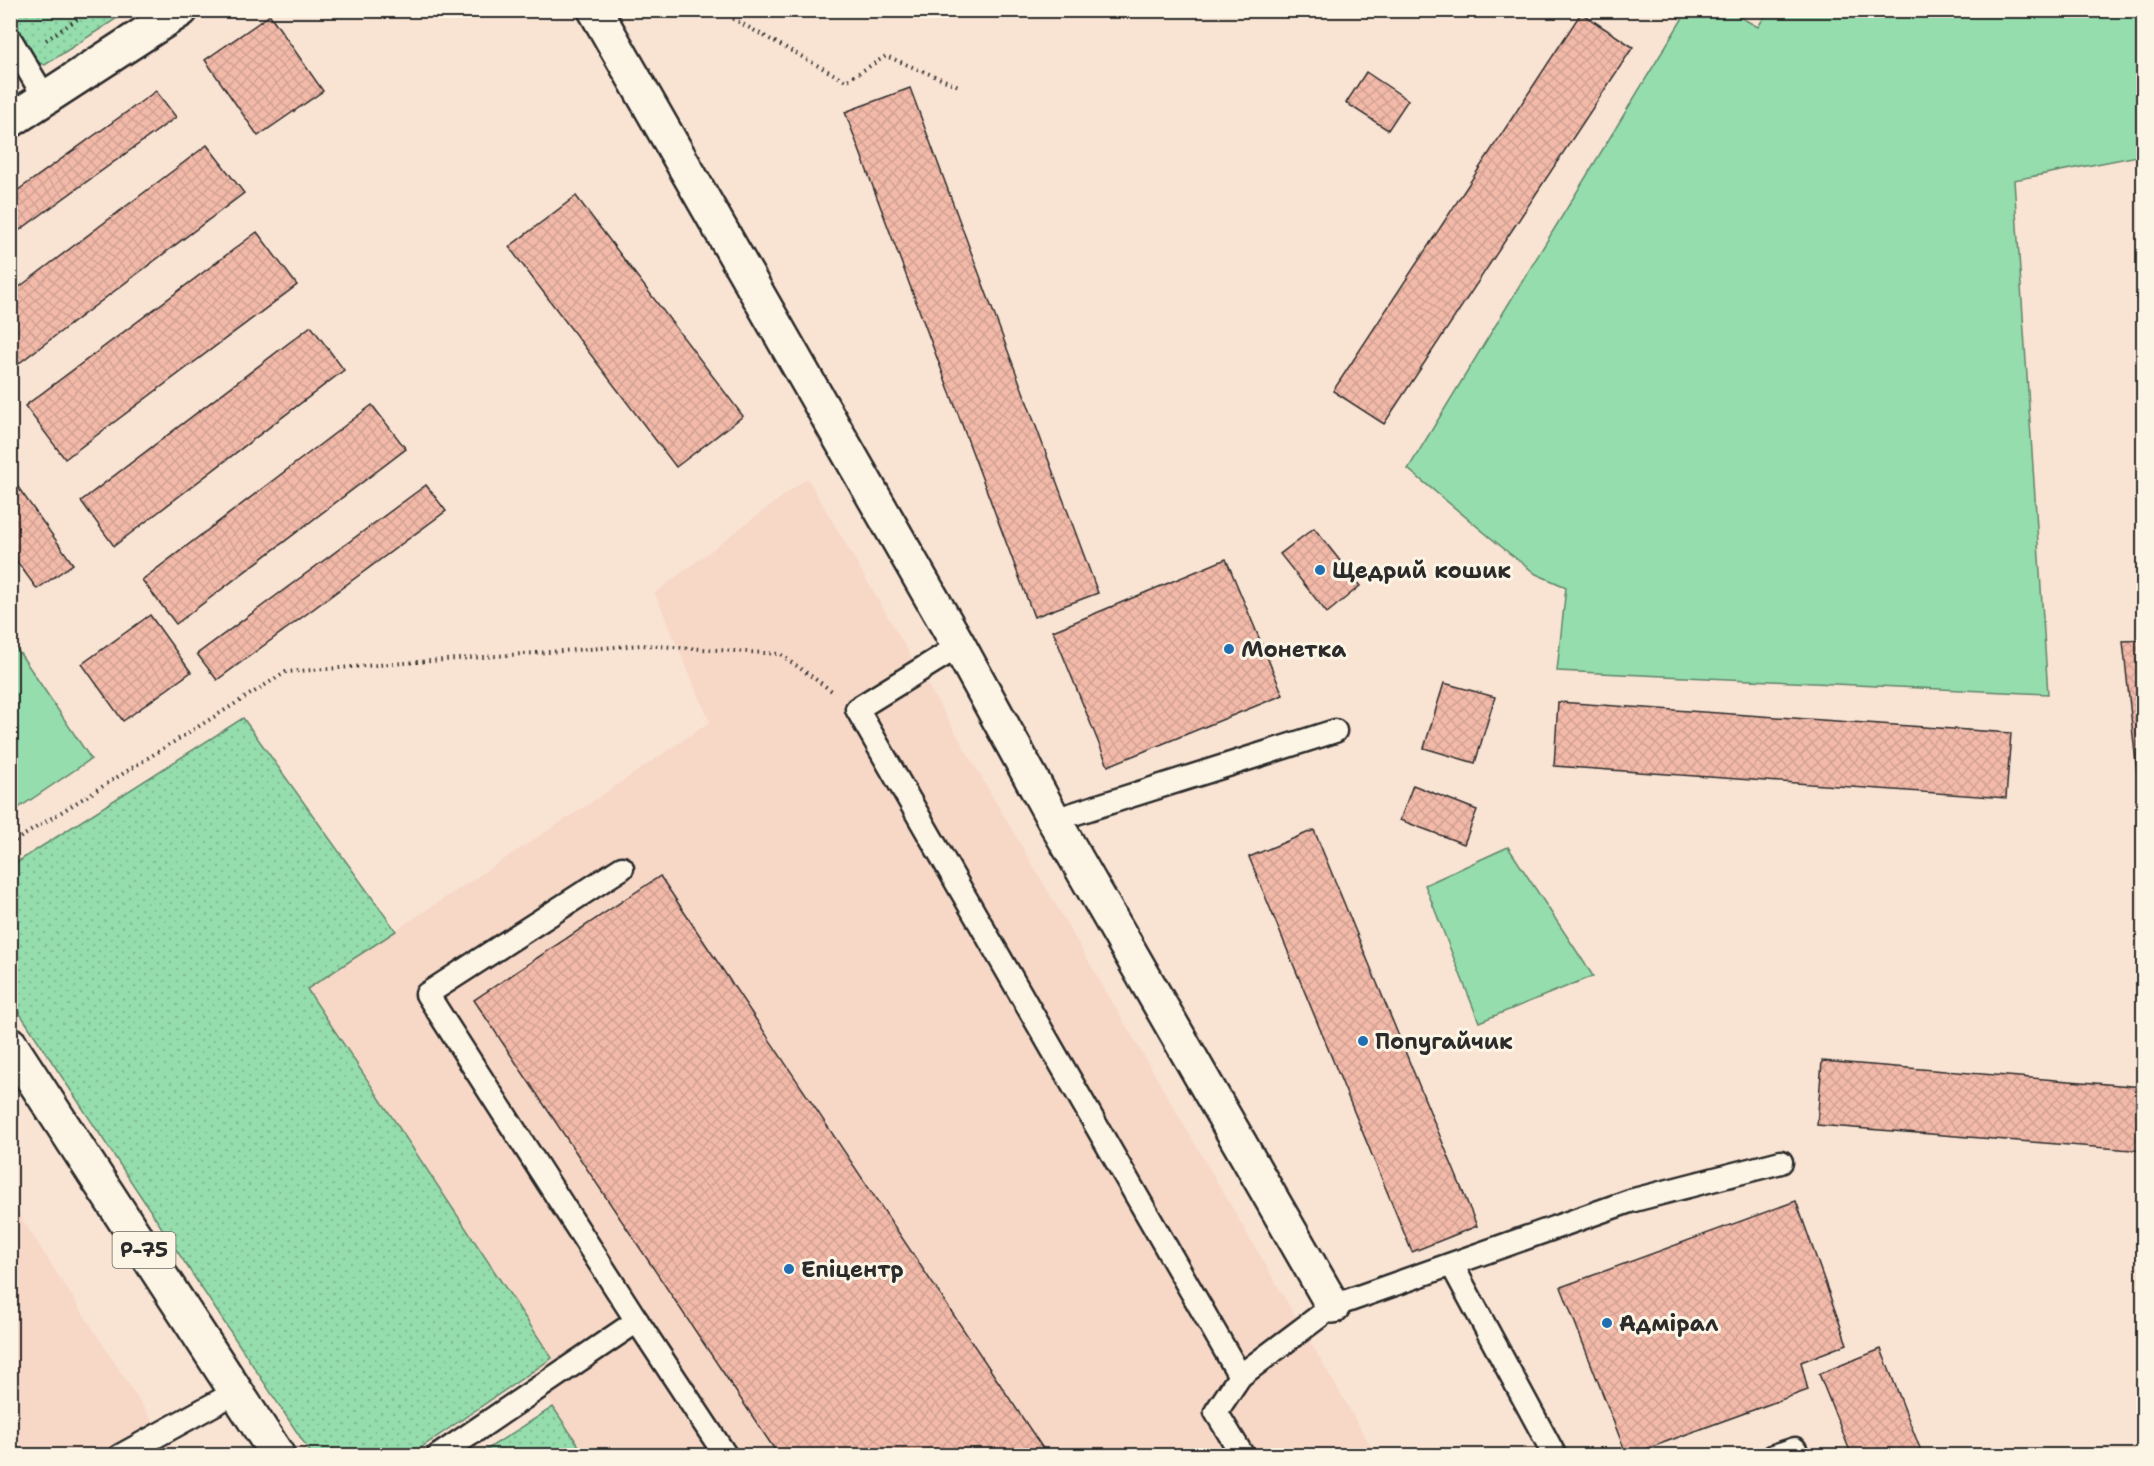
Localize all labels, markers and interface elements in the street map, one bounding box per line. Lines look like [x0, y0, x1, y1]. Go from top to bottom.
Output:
place label: Щедрий кошик [1332, 556, 1511, 585]
marker: Щедрий кошик [1313, 563, 1327, 577]
place label: Монетка [1241, 635, 1346, 664]
marker: Монетка [1222, 642, 1236, 656]
place label: Попугайчик [1375, 1027, 1513, 1056]
marker: Попугайчик [1356, 1034, 1370, 1048]
road number: Р-75 [112, 1232, 176, 1268]
place label: Епіцентр [801, 1255, 904, 1284]
marker: Епіцентр [782, 1262, 796, 1276]
place label: Адмірал [1619, 1309, 1719, 1338]
marker: Адмірал [1600, 1316, 1614, 1330]

